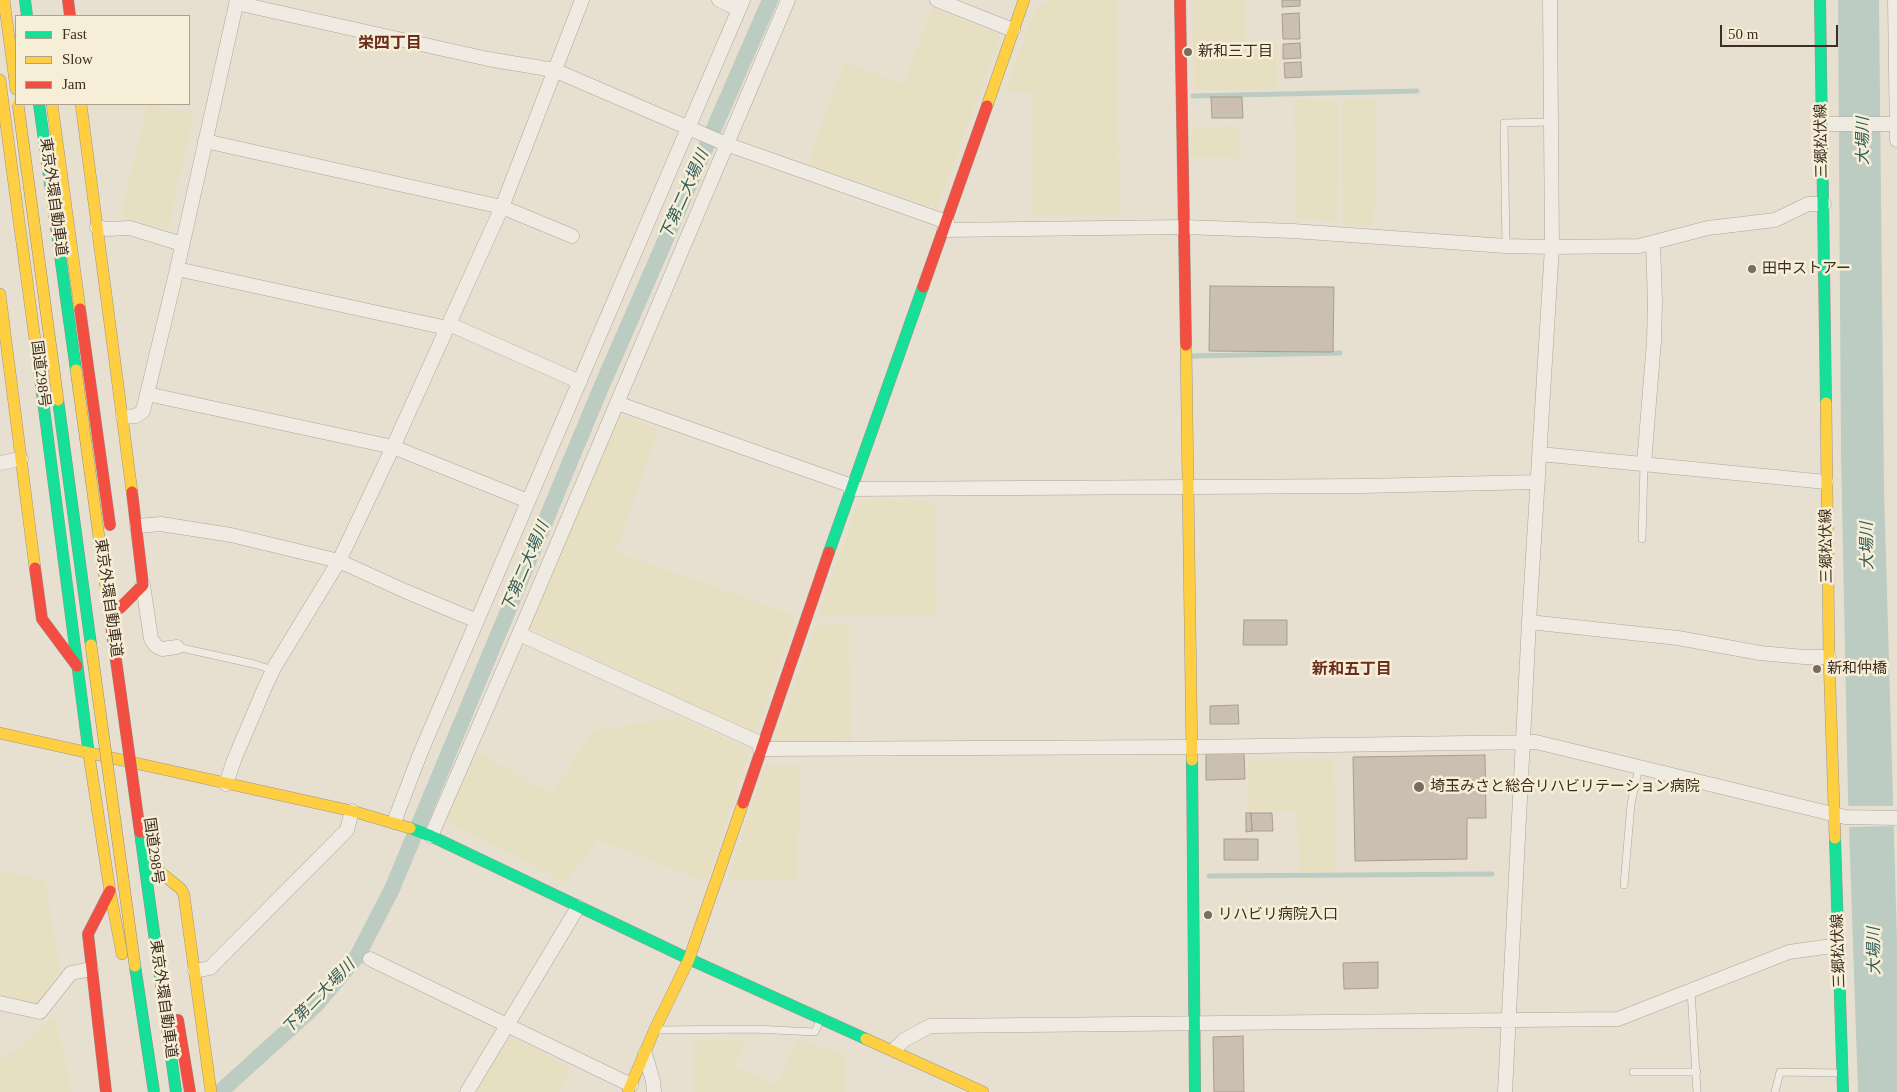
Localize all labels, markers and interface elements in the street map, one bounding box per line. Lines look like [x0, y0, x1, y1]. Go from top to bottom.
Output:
legend [15, 15, 190, 105]
scale bar [1722, 15, 1840, 47]
text: Fast [62, 26, 87, 42]
text: 50 m [1728, 26, 1758, 42]
district label: 栄四丁目 [358, 34, 422, 54]
place label: 新和三丁目 [1198, 43, 1273, 61]
marker: 新和三丁目 [1182, 46, 1194, 58]
text: Slow [62, 51, 93, 67]
text: Jam [62, 76, 86, 92]
street label: 三郷松伏線 [1812, 103, 1832, 179]
water label: 大場川 [1854, 117, 1874, 165]
street label: 東京外環自動車道 [36, 136, 70, 258]
water label: 下第二大場川 [657, 147, 713, 243]
place label: 田中ストアー [1762, 260, 1851, 278]
marker: 田中ストアー [1746, 263, 1758, 275]
street label: 国道298号 [27, 339, 53, 409]
street label: 三郷松伏線 [1817, 508, 1837, 584]
water label: 下第二大場川 [498, 519, 554, 615]
water label: 大場川 [1858, 522, 1878, 570]
street label: 東京外環自動車道 [91, 537, 125, 659]
district label: 新和五丁目 [1312, 660, 1392, 680]
place label: 新和仲橋 [1827, 660, 1887, 678]
marker: 新和仲橋 [1811, 663, 1823, 675]
place label: 埼玉みさと総合リハビリテーション病院 [1430, 778, 1700, 796]
marker: 埼玉みさと総合リハビリテーション病院 [1412, 780, 1426, 794]
street label: 国道298号 [139, 816, 167, 886]
place label: リハビリ病院入口 [1218, 906, 1338, 924]
marker: リハビリ病院入口 [1202, 909, 1214, 921]
street label: 三郷松伏線 [1829, 913, 1849, 989]
water label: 大場川 [1865, 927, 1885, 975]
street label: 東京外環自動車道 [146, 938, 180, 1060]
water label: 下第二大場川 [279, 956, 359, 1038]

